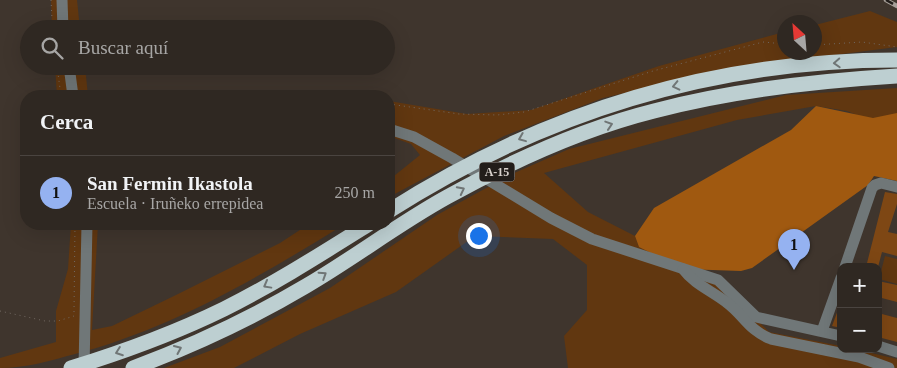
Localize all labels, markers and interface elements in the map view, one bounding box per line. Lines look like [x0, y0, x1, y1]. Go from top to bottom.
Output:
north arrow [777, 15, 822, 60]
search box [20, 20, 395, 75]
icon: search [38, 34, 66, 62]
text: Buscar aquí [78, 37, 168, 58]
one-way arrow [832, 57, 840, 68]
one-way arrow [672, 80, 680, 91]
text: Cerca [40, 110, 93, 134]
one-way arrow [605, 120, 613, 130]
one-way arrow [518, 131, 527, 142]
road number: A-15 [480, 162, 514, 182]
text: San Fermin Ikastola [87, 173, 253, 194]
text: 1 [52, 184, 60, 201]
text: 250 m [335, 184, 375, 201]
one-way arrow [456, 186, 465, 196]
text: Escuela · Iruñeko errepidea [87, 195, 263, 212]
your location [466, 223, 492, 249]
pin: 1 [778, 229, 810, 270]
map controls [837, 263, 882, 353]
button: + [837, 263, 882, 308]
one-way arrow [317, 272, 326, 281]
one-way arrow [264, 279, 273, 289]
button: − [837, 308, 882, 353]
one-way arrow [173, 345, 182, 356]
one-way arrow [116, 346, 124, 356]

